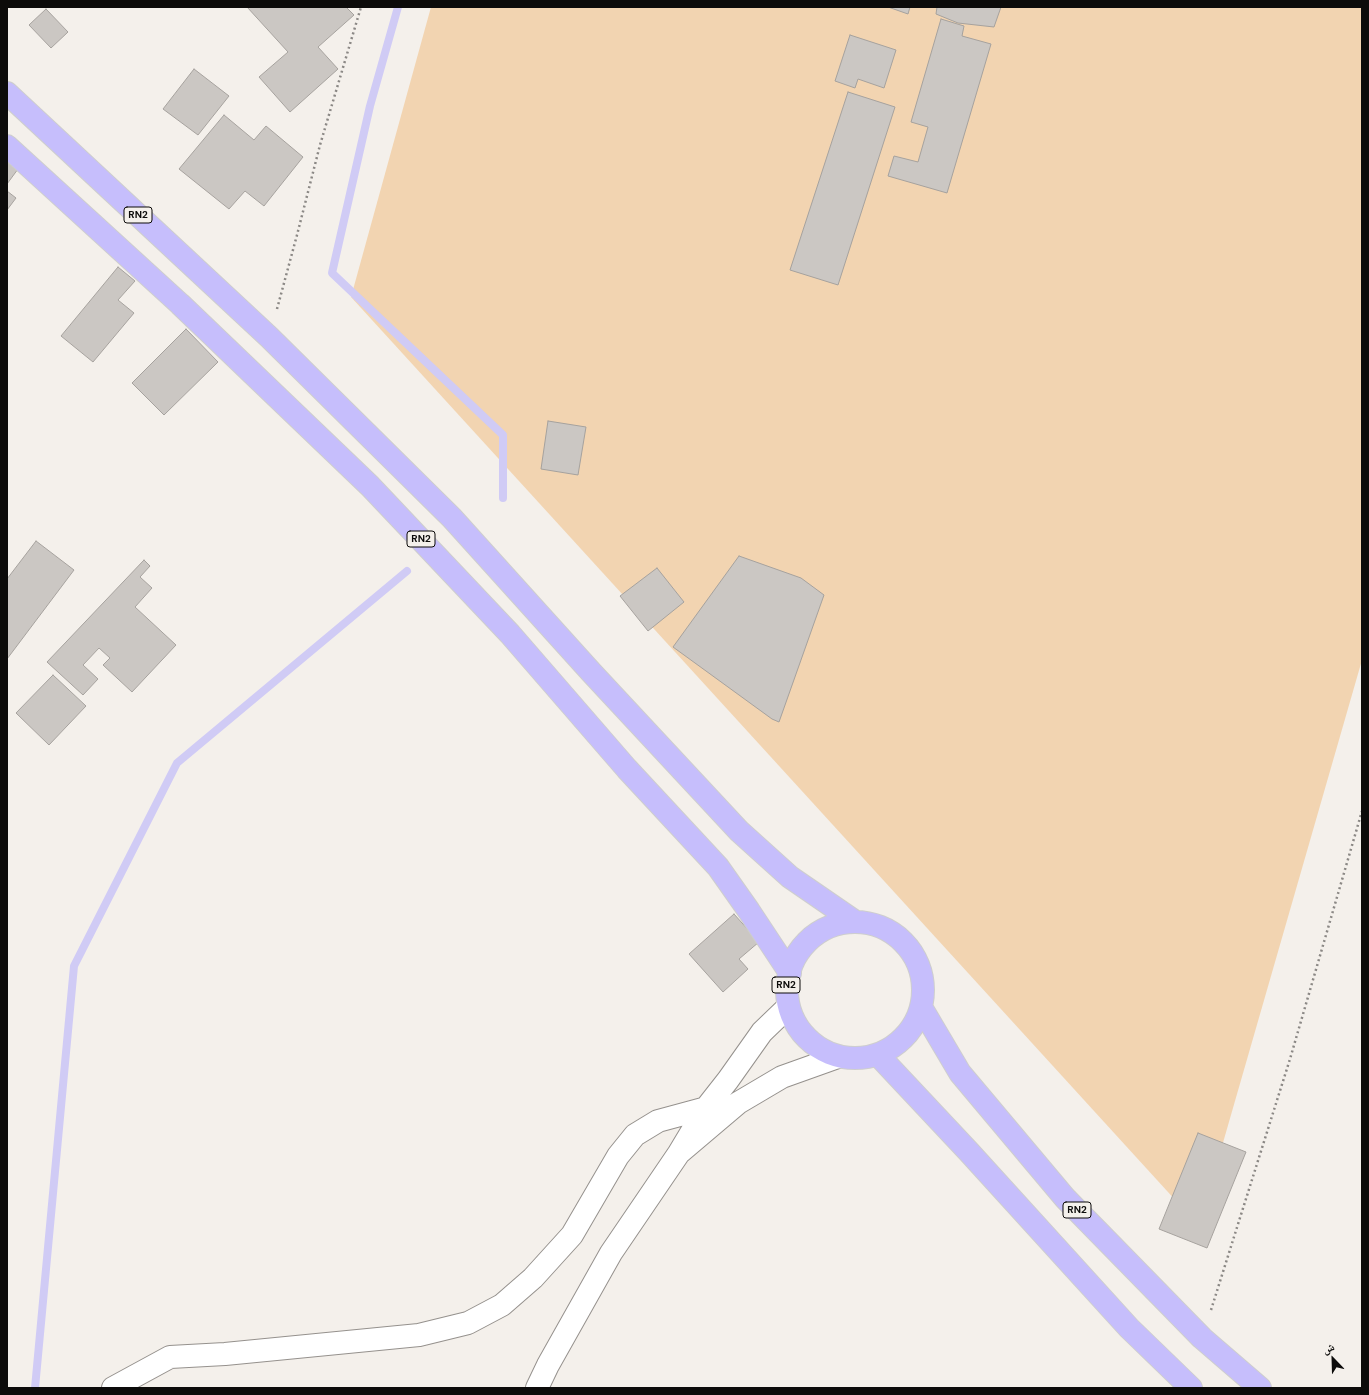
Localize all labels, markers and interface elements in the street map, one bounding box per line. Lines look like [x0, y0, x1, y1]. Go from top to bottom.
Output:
road number: RN2 [124, 207, 152, 223]
road number: RN2 [407, 531, 435, 547]
road number: RN2 [772, 977, 800, 993]
road number: RN2 [1063, 1202, 1091, 1218]
north arrow [1313, 1339, 1353, 1379]
text: ش [1320, 1339, 1336, 1357]

